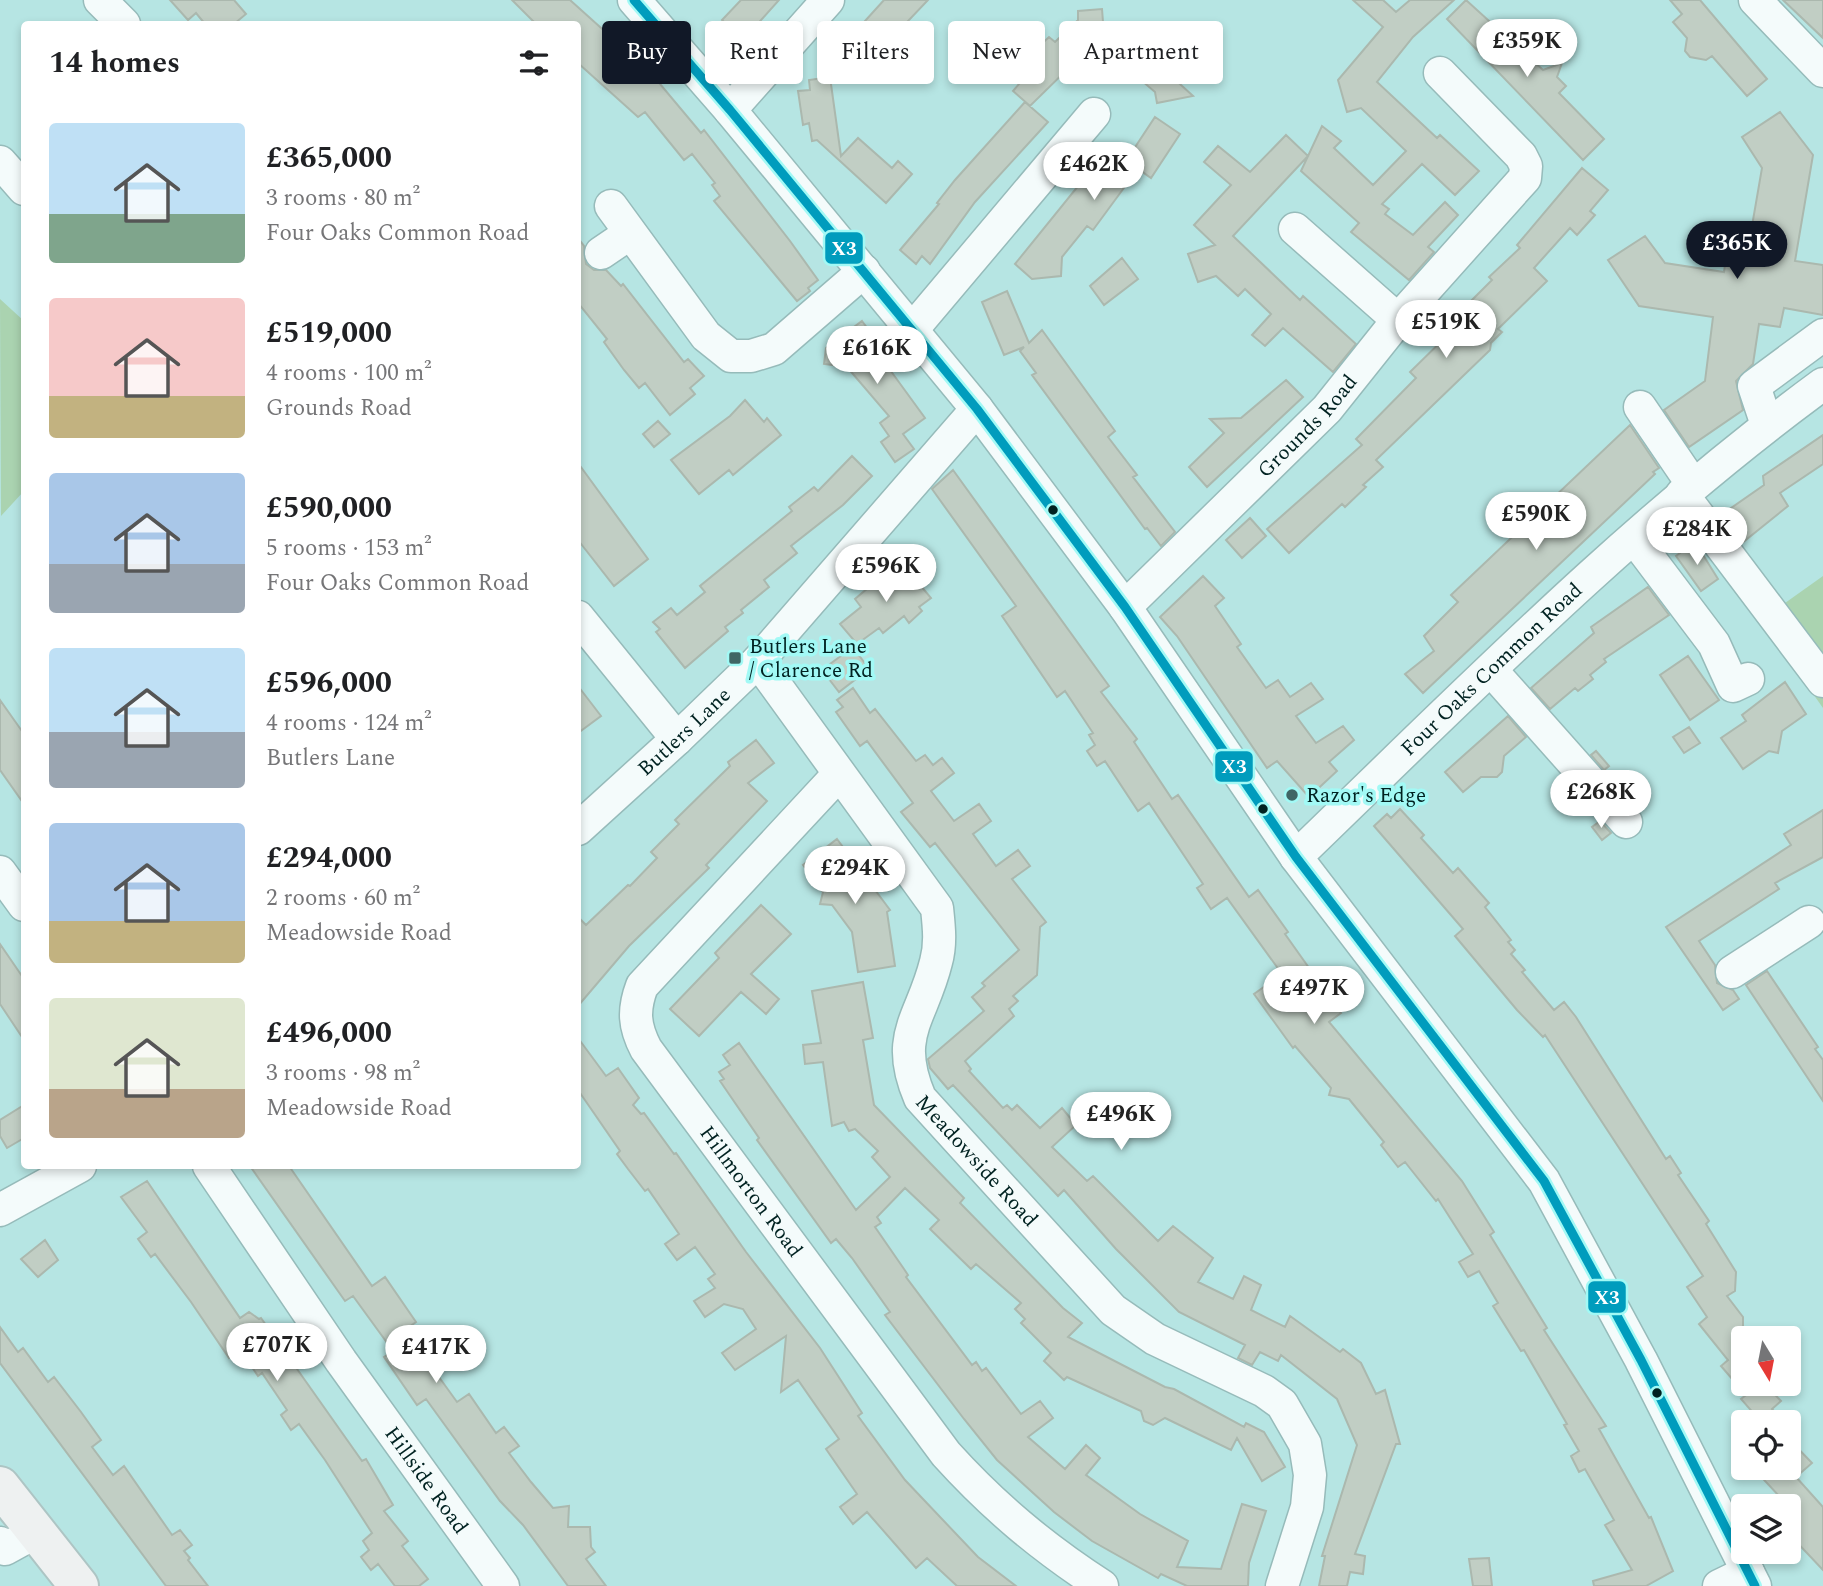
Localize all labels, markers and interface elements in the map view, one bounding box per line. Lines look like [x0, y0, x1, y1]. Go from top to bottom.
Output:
pin: £359K [1478, 20, 1576, 79]
chip: Buy [602, 21, 691, 84]
chip: Rent [705, 21, 803, 84]
chip: Filters [817, 21, 934, 84]
chip: New [948, 21, 1045, 84]
chip: Apartment [1059, 21, 1223, 84]
text: £359K [1492, 24, 1562, 59]
text: 14 homes [49, 40, 180, 86]
icon: filters [515, 44, 553, 82]
text: £365,000 [266, 135, 392, 181]
pin: £462K [1045, 142, 1143, 202]
text: £462K [1059, 147, 1129, 182]
icon: home [105, 151, 189, 235]
text: 3 rooms · 80 m² [266, 181, 420, 216]
text: Four Oaks Common Road [266, 216, 529, 251]
pin: £365K [1688, 222, 1786, 281]
text: £365K [1702, 226, 1772, 261]
line badge: X3 [824, 231, 864, 265]
text: X3 [831, 235, 857, 264]
pin: £519K [1397, 300, 1495, 360]
text: £519K [1411, 305, 1481, 340]
text: £519,000 [266, 310, 392, 356]
icon: home [105, 326, 189, 410]
pin: £616K [828, 326, 926, 386]
text: £616K [842, 331, 912, 366]
text: 4 rooms · 100 m² [266, 356, 432, 391]
street label: Grounds Road [1250, 368, 1366, 486]
text: Grounds Road [266, 391, 412, 426]
text: £590,000 [266, 485, 392, 531]
pin: £590K [1487, 492, 1585, 552]
text: £590K [1501, 497, 1571, 532]
icon: home [105, 501, 189, 585]
unlabelled marker [1046, 503, 1060, 517]
pin: £284K [1648, 508, 1746, 567]
text: £284K [1662, 512, 1732, 547]
text: 5 rooms · 153 m² [266, 531, 432, 566]
pin: £596K [837, 544, 935, 604]
text: £596K [851, 549, 921, 584]
text: Four Oaks Common Road [266, 566, 529, 601]
street label: Four Oaks Common Road [1394, 575, 1590, 764]
place label: Butlers Lane / Clarence Rd [749, 631, 873, 687]
marker: Butlers Lane / Clarence Rd [727, 650, 743, 666]
text: £596,000 [266, 660, 392, 706]
icon: home [105, 676, 189, 760]
street label: Butlers Lane [631, 680, 739, 784]
text: 4 rooms · 124 m² [266, 706, 432, 741]
text: Butlers Lane [266, 741, 395, 776]
line badge: X3 [1214, 750, 1254, 783]
text: X3 [1221, 753, 1247, 782]
pin: £268K [1552, 770, 1650, 830]
text: £268K [1566, 775, 1636, 810]
place label: Razor's Edge [1306, 780, 1426, 812]
marker: Razor's Edge [1284, 787, 1300, 803]
unlabelled marker [1256, 802, 1270, 816]
text: £294,000 [266, 835, 392, 881]
pin: £294K [806, 846, 904, 906]
icon: home [105, 851, 189, 935]
text: £294K [820, 851, 890, 886]
text: 2 rooms · 60 m² [266, 881, 420, 916]
text: Meadowside Road [266, 916, 452, 951]
pin: £497K [1265, 967, 1363, 1026]
text: £497K [1279, 971, 1349, 1006]
text: £496,000 [266, 1010, 392, 1056]
icon: home [105, 1026, 189, 1110]
text: 3 rooms · 98 m² [266, 1056, 420, 1091]
street label: Meadowside Road [907, 1088, 1045, 1235]
text: Meadowside Road [266, 1091, 452, 1126]
pin: £496K [1072, 1092, 1170, 1152]
text: £496K [1086, 1097, 1156, 1132]
street label: Hillmorton Road [691, 1119, 810, 1265]
line badge: X3 [1587, 1280, 1627, 1314]
text: X3 [1594, 1284, 1620, 1313]
pin: £707K [228, 1324, 326, 1383]
pin: £417K [387, 1326, 485, 1385]
north arrow [1731, 1326, 1801, 1396]
map controls [1731, 1326, 1801, 1564]
text: £707K [242, 1328, 312, 1363]
text: £417K [401, 1330, 471, 1365]
unlabelled marker [1650, 1386, 1664, 1400]
button: locate [1731, 1410, 1801, 1480]
street label: Hillside Road [376, 1420, 476, 1541]
button: layers [1731, 1494, 1801, 1564]

